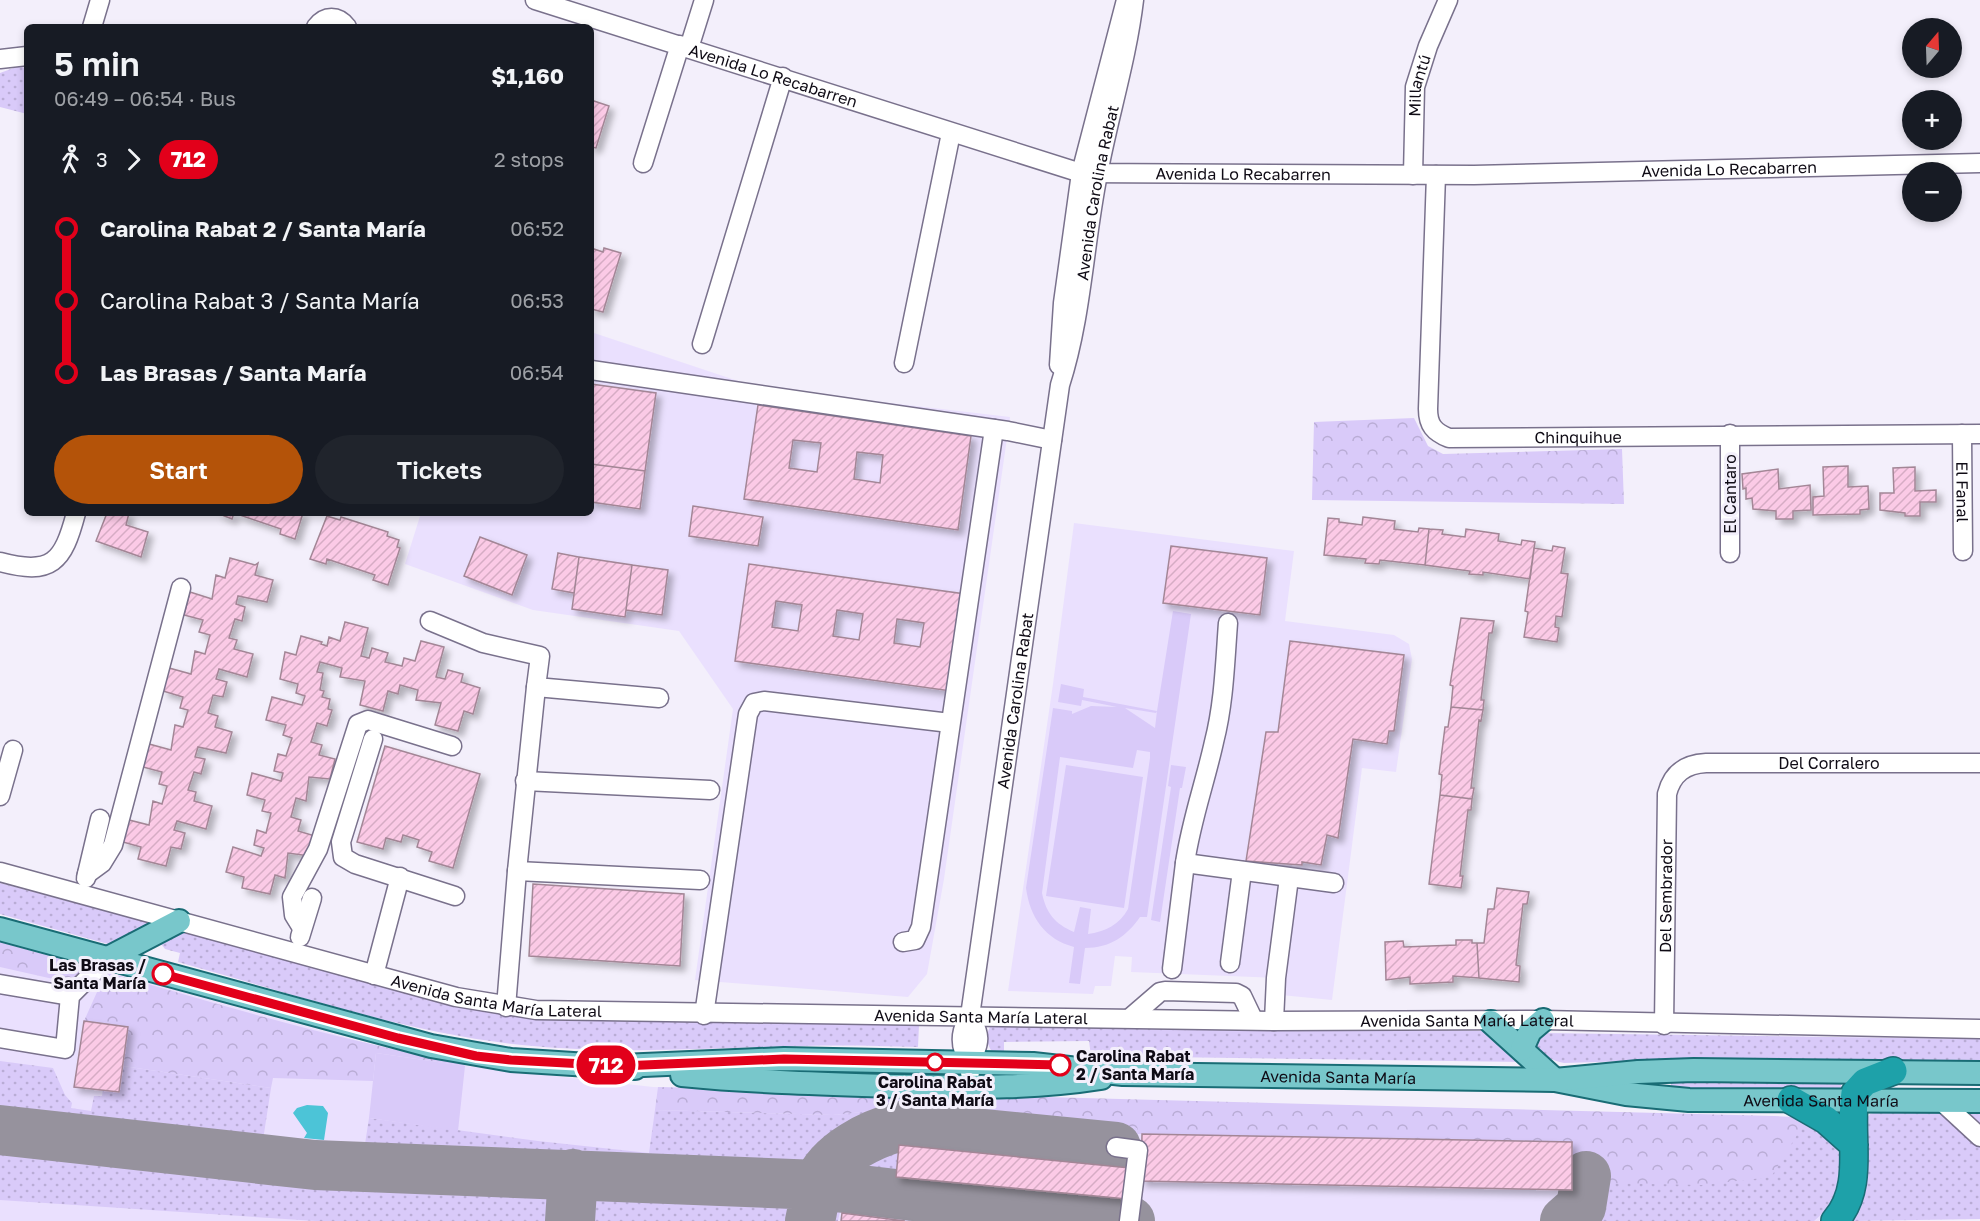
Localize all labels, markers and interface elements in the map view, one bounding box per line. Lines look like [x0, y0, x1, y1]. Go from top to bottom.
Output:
north arrow [1902, 18, 1962, 78]
map controls [1902, 18, 1962, 222]
street label: Avenida Lo Recabarren [687, 39, 860, 112]
text: 5 min [54, 44, 140, 83]
street label: Millantú [1404, 52, 1435, 117]
text: $1,160 [491, 62, 564, 89]
text: 06:49 – 06:54 · Bus [54, 86, 236, 110]
button: + [1902, 90, 1962, 150]
street label: Avenida Carolina Rabat [1072, 103, 1123, 282]
icon: walk [54, 143, 87, 176]
icon: forward [117, 143, 150, 176]
text: 712 [171, 146, 206, 172]
text: 3 [96, 147, 108, 171]
text: 2 stops [494, 147, 564, 171]
street label: Avenida Lo Recabarren [1641, 157, 1817, 181]
button: − [1902, 162, 1962, 222]
street label: Avenida Lo Recabarren [1155, 163, 1331, 184]
text: Carolina Rabat 2 / Santa María [100, 215, 426, 242]
text: 06:52 [510, 216, 564, 240]
text: Carolina Rabat 3 / Santa María [100, 287, 420, 314]
text: 06:53 [510, 288, 564, 312]
text: Las Brasas / Santa María [100, 359, 366, 386]
text: 06:54 [510, 360, 564, 384]
street label: Chinquihue [1534, 427, 1622, 447]
button: Start [54, 435, 303, 504]
button: Tickets [315, 435, 564, 504]
street label: El Cantaro [1720, 454, 1740, 534]
street label: El Fanal [1952, 461, 1973, 523]
street label: Avenida Carolina Rabat [993, 611, 1037, 790]
street label: Del Corralero [1778, 753, 1880, 773]
street label: Del Sembrador [1655, 839, 1676, 953]
place label: Las Brasas / Santa María [49, 955, 146, 993]
marker: Las Brasas / Santa María [152, 963, 174, 985]
street label: Avenida Santa María Lateral [389, 970, 602, 1021]
street label: Avenida Santa María Lateral [874, 1005, 1088, 1028]
street label: Avenida Santa María Lateral [1360, 1010, 1574, 1031]
line badge: 712 [572, 1046, 640, 1084]
place label: Carolina Rabat 2 / Santa María [1076, 1046, 1194, 1084]
text: 712 [588, 1052, 624, 1078]
marker: Carolina Rabat 3 / Santa María [926, 1053, 944, 1071]
marker: Carolina Rabat 2 / Santa María [1049, 1054, 1071, 1076]
street label: Avenida Santa María [1260, 1066, 1416, 1088]
place label: Carolina Rabat 3 / Santa María [876, 1072, 994, 1110]
street label: Avenida Santa María [1743, 1090, 1899, 1111]

